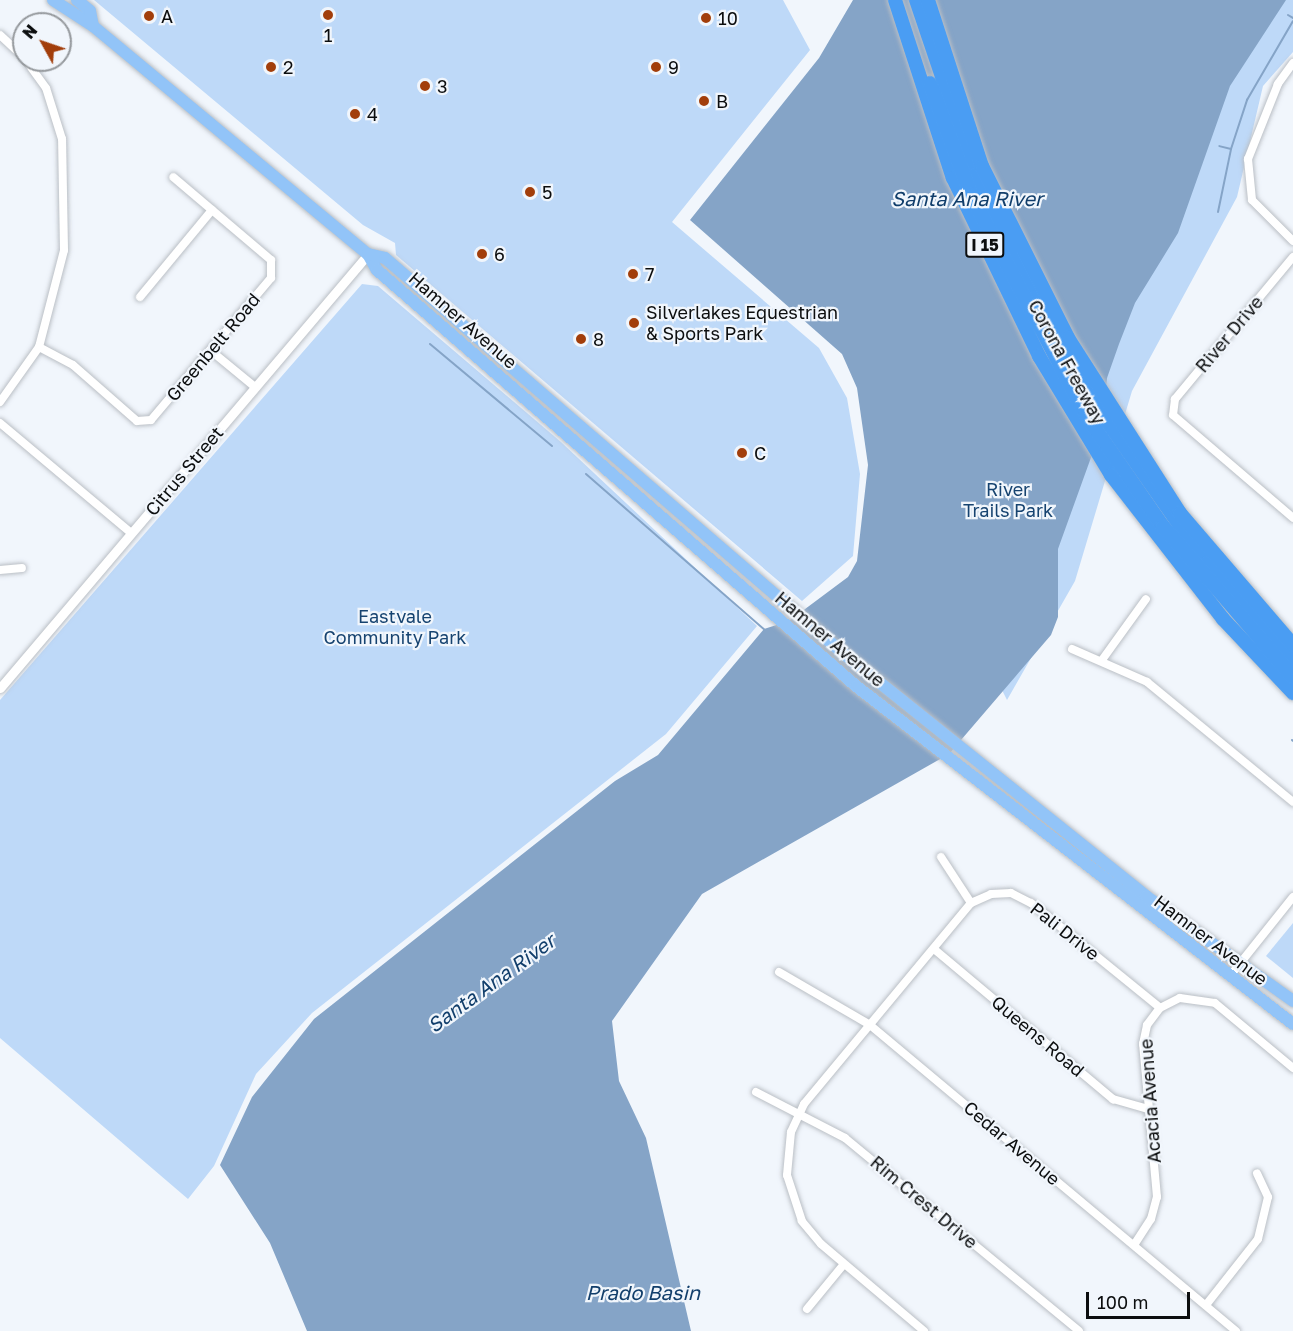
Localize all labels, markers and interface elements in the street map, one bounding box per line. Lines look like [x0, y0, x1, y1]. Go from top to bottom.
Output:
place label: A [161, 5, 173, 27]
place label: 10 [718, 7, 738, 29]
marker: 1 [321, 8, 335, 22]
marker: A [142, 9, 156, 23]
marker: 10 [699, 11, 713, 25]
north arrow [12, 12, 72, 72]
text: N [18, 21, 41, 43]
place label: 1 [324, 24, 332, 46]
place label: 2 [283, 56, 293, 78]
place label: 9 [668, 56, 679, 78]
marker: 2 [264, 60, 278, 74]
marker: 9 [649, 60, 663, 74]
place label: 3 [437, 75, 448, 97]
marker: 3 [418, 79, 432, 93]
place label: B [716, 90, 728, 112]
marker: B [697, 94, 711, 108]
place label: 4 [367, 103, 378, 125]
marker: 4 [348, 107, 362, 121]
place label: 5 [542, 181, 552, 203]
marker: 5 [523, 185, 537, 199]
water label: Santa Ana River [891, 186, 1043, 210]
road number: I 15 [964, 232, 1006, 258]
place label: 6 [494, 243, 505, 265]
marker: 6 [475, 247, 489, 261]
place label: 7 [645, 263, 655, 285]
street label: Hamner Avenue [404, 267, 522, 373]
marker: 7 [626, 267, 640, 281]
street label: Greenbelt Road [162, 289, 264, 405]
street label: River Drive [1191, 291, 1267, 377]
street label: Corona Freeway [1024, 296, 1110, 428]
place label: Silverlakes Equestrian & Sports Park [646, 302, 838, 344]
marker: Silverlakes Equestrian & Sports Park [627, 316, 641, 330]
place label: 8 [593, 328, 604, 350]
marker: 8 [574, 332, 588, 346]
street label: Citrus Street [141, 422, 227, 520]
place label: C [754, 442, 766, 464]
marker: C [735, 446, 749, 460]
park label: River Trails Park [963, 479, 1053, 522]
street label: Hamner Avenue [771, 587, 889, 691]
park label: Eastvale Community Park [324, 606, 466, 648]
street label: Hamner Avenue [1150, 890, 1272, 990]
street label: Pali Drive [1026, 897, 1104, 965]
water label: Santa Ana River [423, 929, 559, 1037]
street label: Queens Road [987, 991, 1089, 1081]
street label: Acacia Avenue [1135, 1038, 1165, 1164]
street label: Cedar Avenue [959, 1096, 1065, 1190]
street label: Rim Crest Drive [866, 1151, 982, 1253]
water label: Prado Basin [586, 1280, 700, 1304]
scale bar [1089, 1280, 1192, 1318]
text: 100 m [1097, 1291, 1148, 1313]

